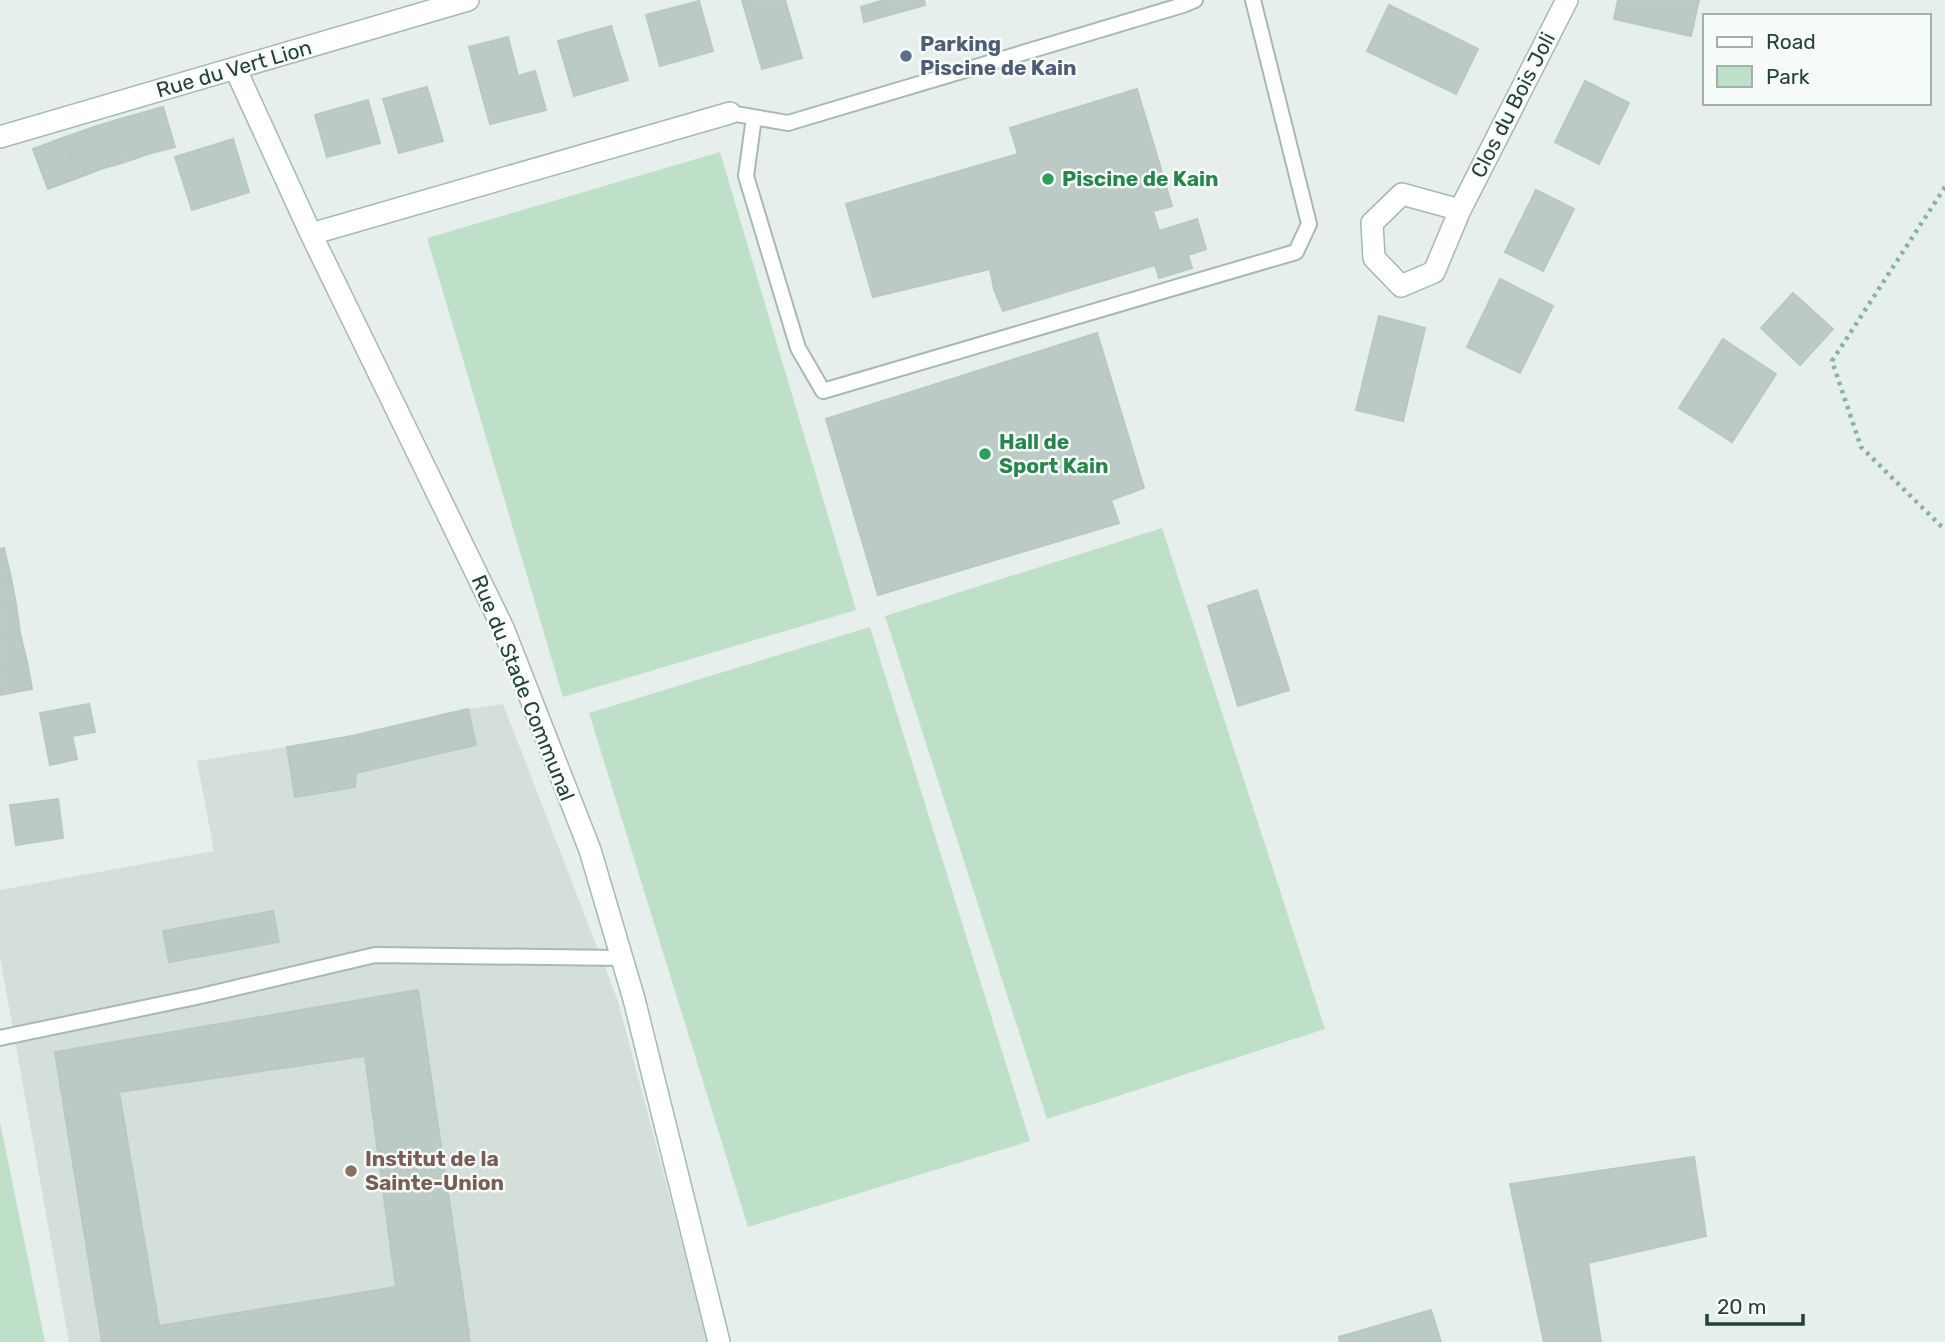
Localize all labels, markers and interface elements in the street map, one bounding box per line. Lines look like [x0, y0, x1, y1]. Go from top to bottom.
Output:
legend [1703, 14, 1931, 105]
street label: Clos du Bois Joli [1465, 28, 1560, 182]
text: Road [1766, 29, 1816, 54]
place label: Parking Piscine de Kain [920, 31, 1077, 80]
street label: Rue du Vert Lion [153, 34, 314, 103]
marker: Parking Piscine de Kain [898, 48, 914, 64]
text: Park [1766, 64, 1810, 89]
place label: Piscine de Kain [1062, 166, 1219, 191]
marker: Piscine de Kain [1040, 171, 1056, 187]
place label: Hall de Sport Kain [999, 429, 1109, 478]
marker: Hall de Sport Kain [977, 446, 993, 462]
street label: Rue du Stade Communal [467, 571, 580, 804]
place label: Institut de la Sainte-Union [365, 1146, 504, 1195]
marker: Institut de la Sainte-Union [343, 1163, 359, 1179]
scale bar [1707, 1282, 1803, 1326]
text: 20 m [1717, 1294, 1766, 1319]

